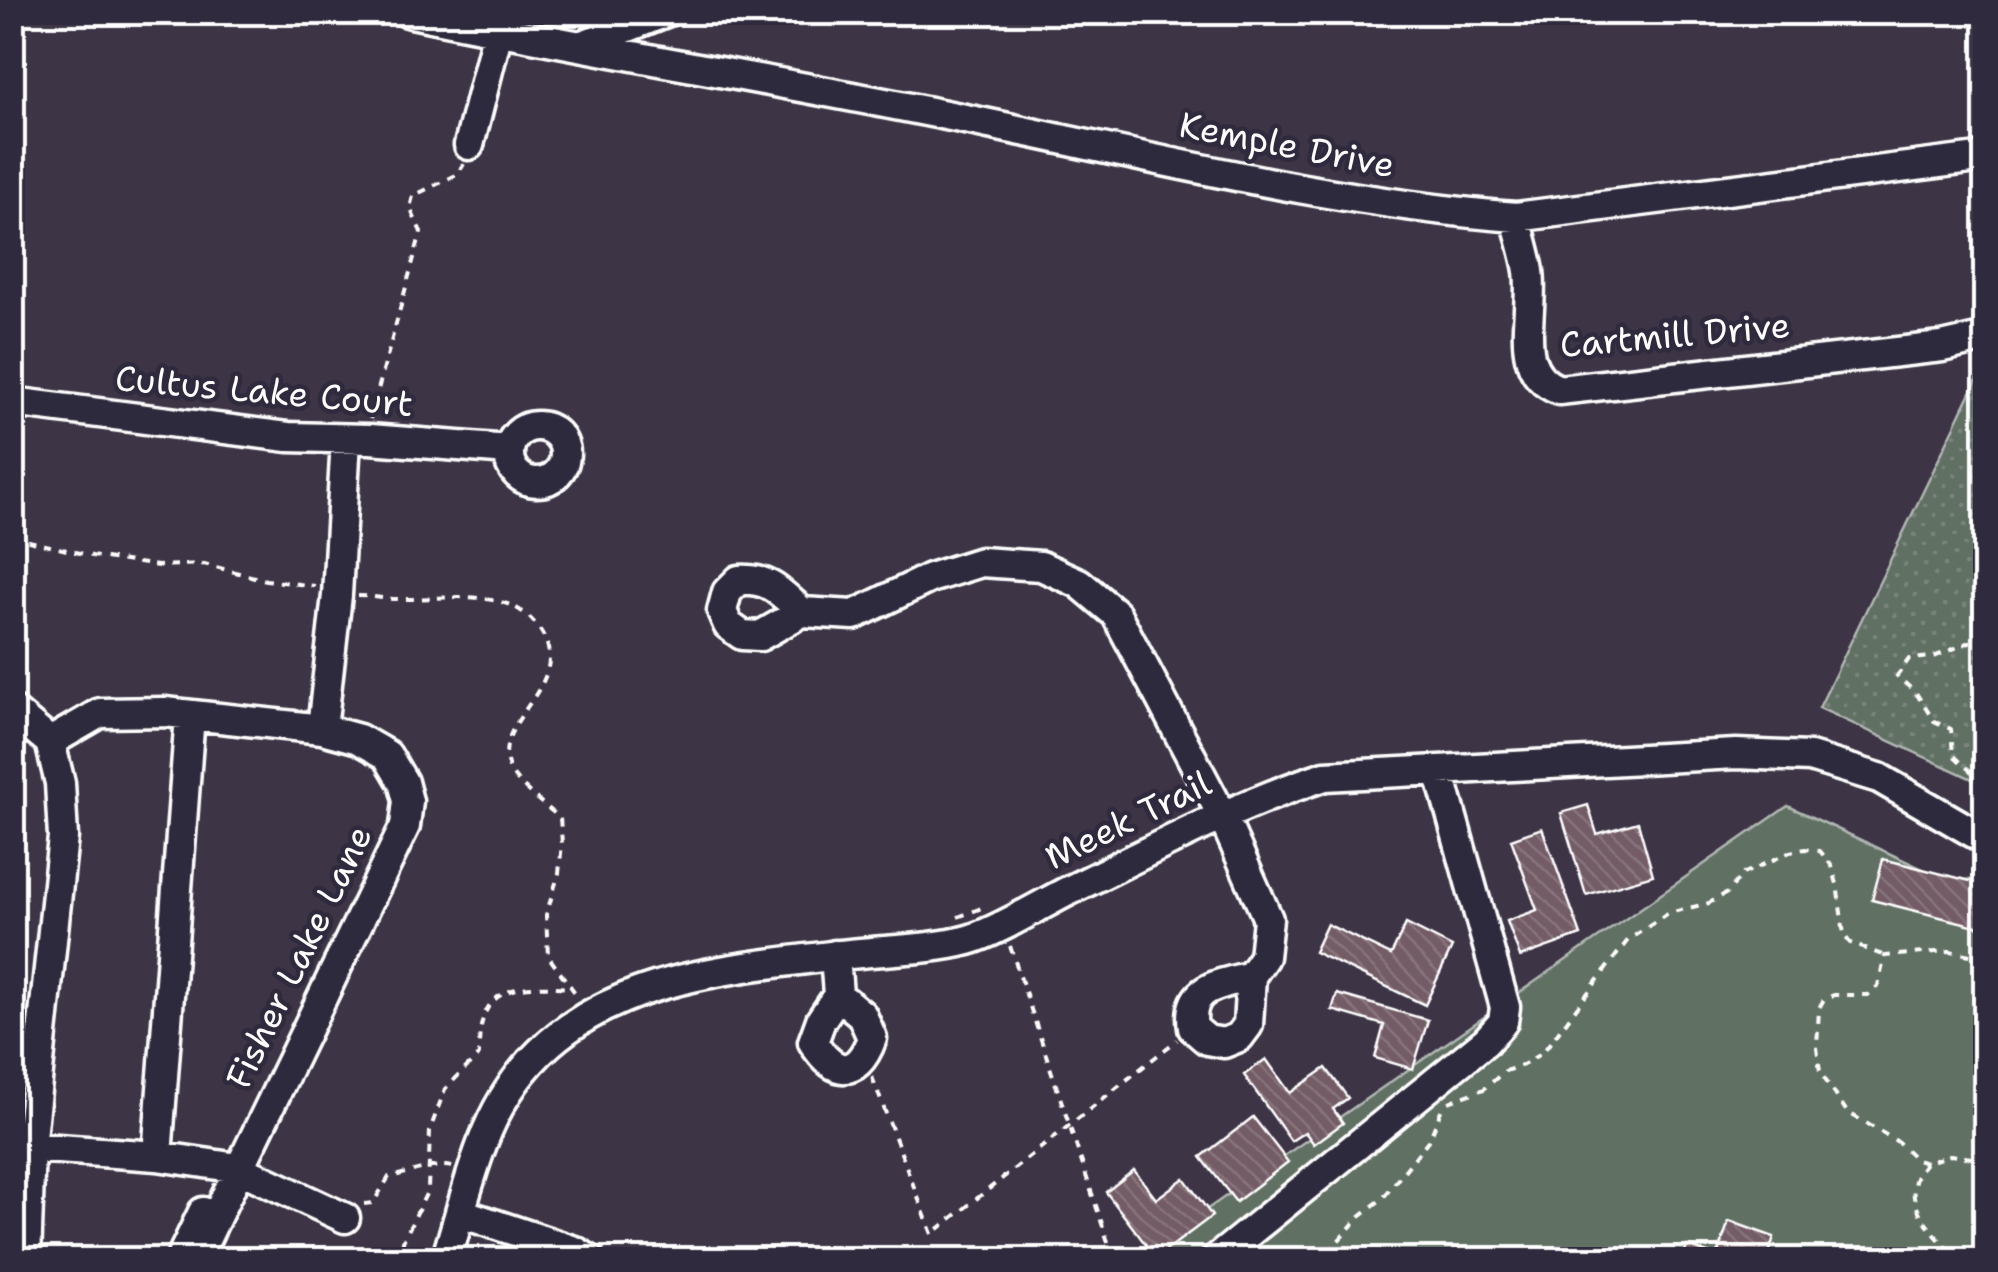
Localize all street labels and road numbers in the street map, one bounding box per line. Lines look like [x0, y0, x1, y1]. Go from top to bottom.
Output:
street label: Kemple Drive [1175, 101, 1399, 188]
street label: Cartmill Drive [1558, 301, 1792, 368]
street label: Cultus Lake Court [113, 354, 415, 427]
street label: Meek Trail [1037, 759, 1219, 880]
street label: Fisher Lake Lane [215, 817, 383, 1096]

